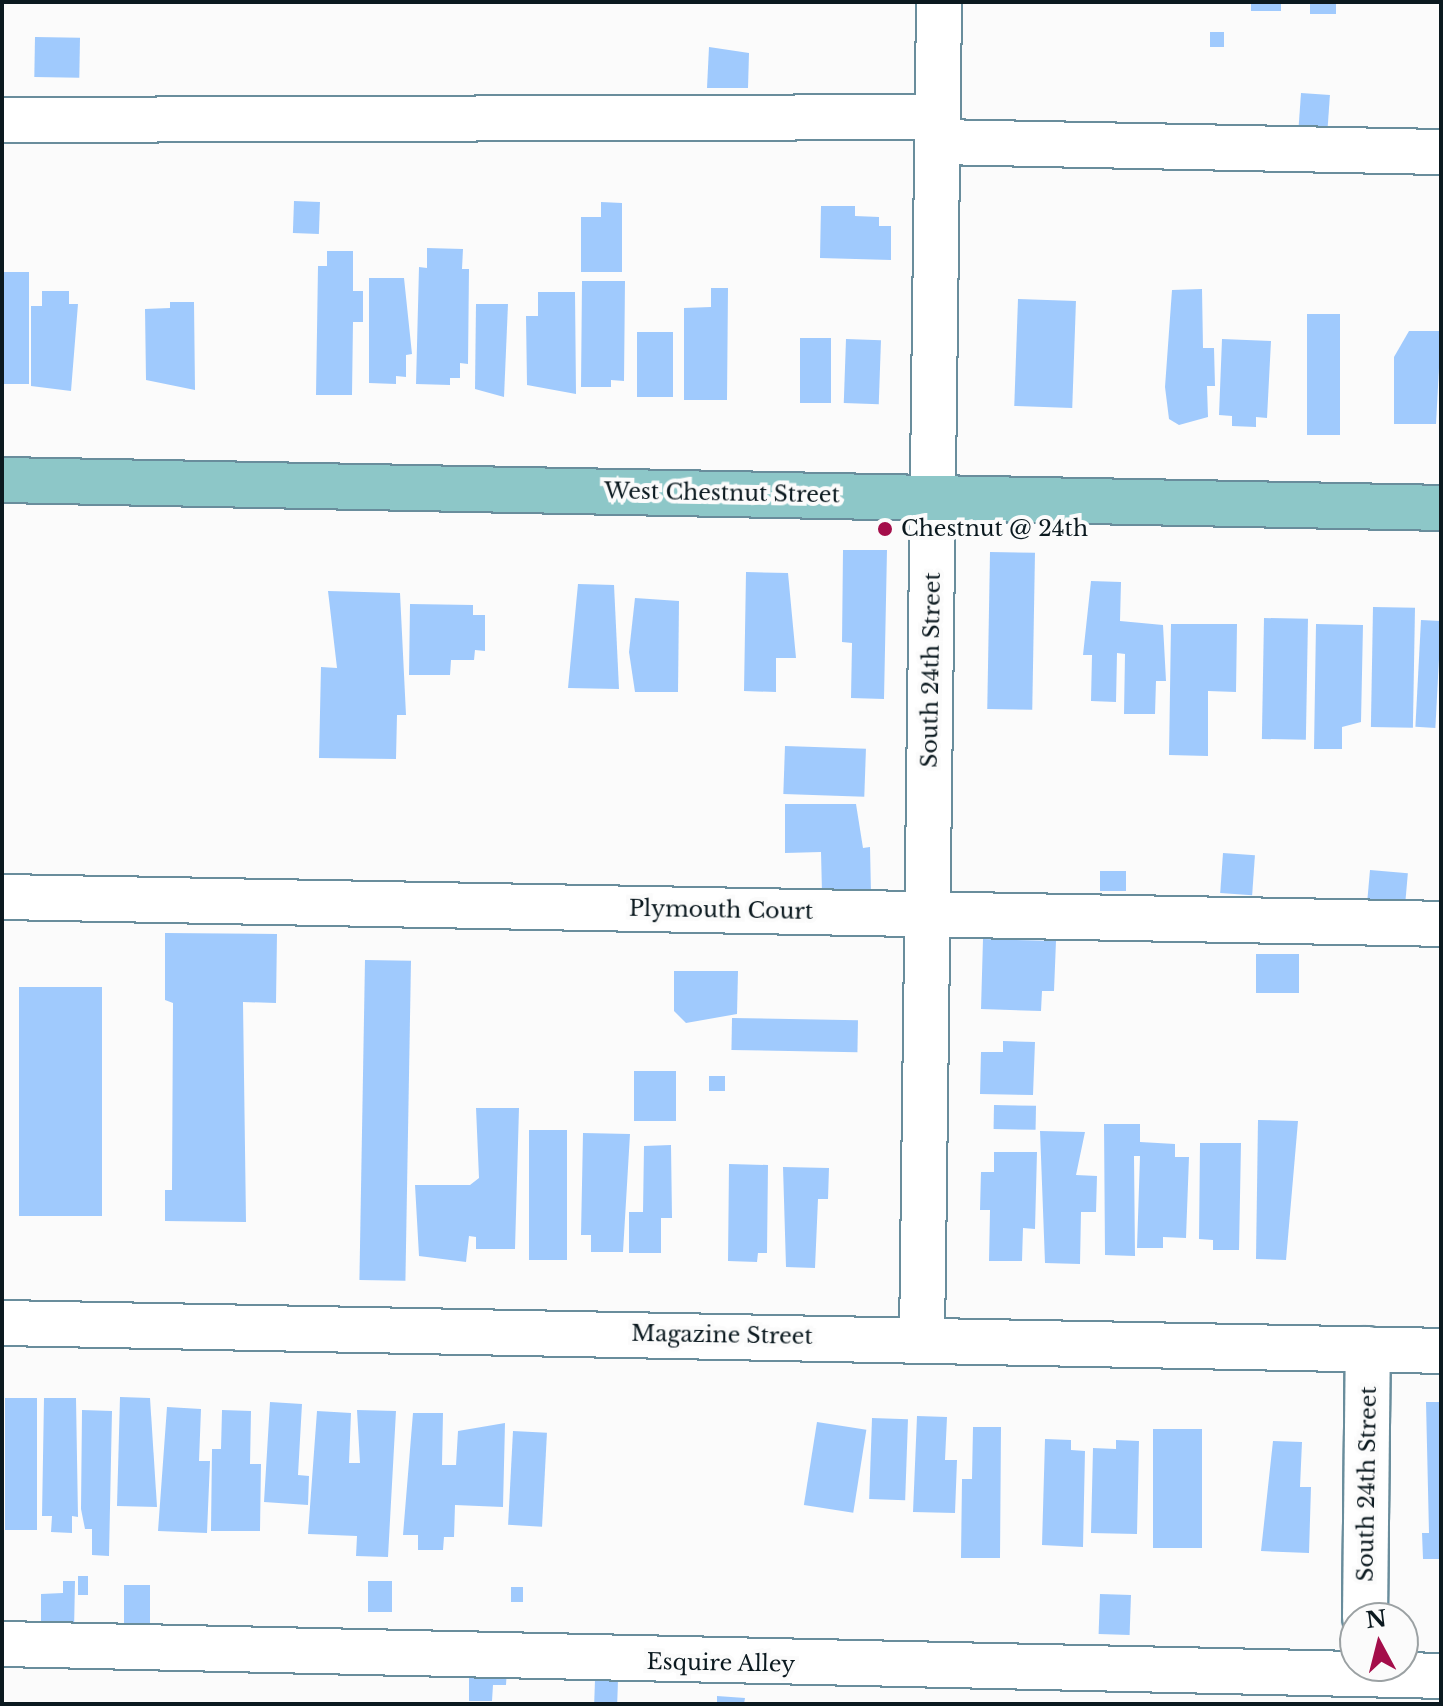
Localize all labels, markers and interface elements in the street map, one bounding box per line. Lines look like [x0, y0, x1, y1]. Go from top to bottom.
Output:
street label: West Chestnut Street [604, 478, 840, 508]
place label: Chestnut @ 24th [901, 516, 1088, 542]
marker: Chestnut @ 24th [876, 520, 894, 538]
street label: South 24th Street [916, 572, 946, 768]
street label: Plymouth Court [629, 895, 813, 925]
street label: Magazine Street [631, 1320, 813, 1350]
street label: South 24th Street [1352, 1386, 1382, 1582]
north arrow [1339, 1602, 1419, 1682]
text: N [1364, 1605, 1388, 1634]
street label: Esquire Alley [646, 1648, 796, 1678]

